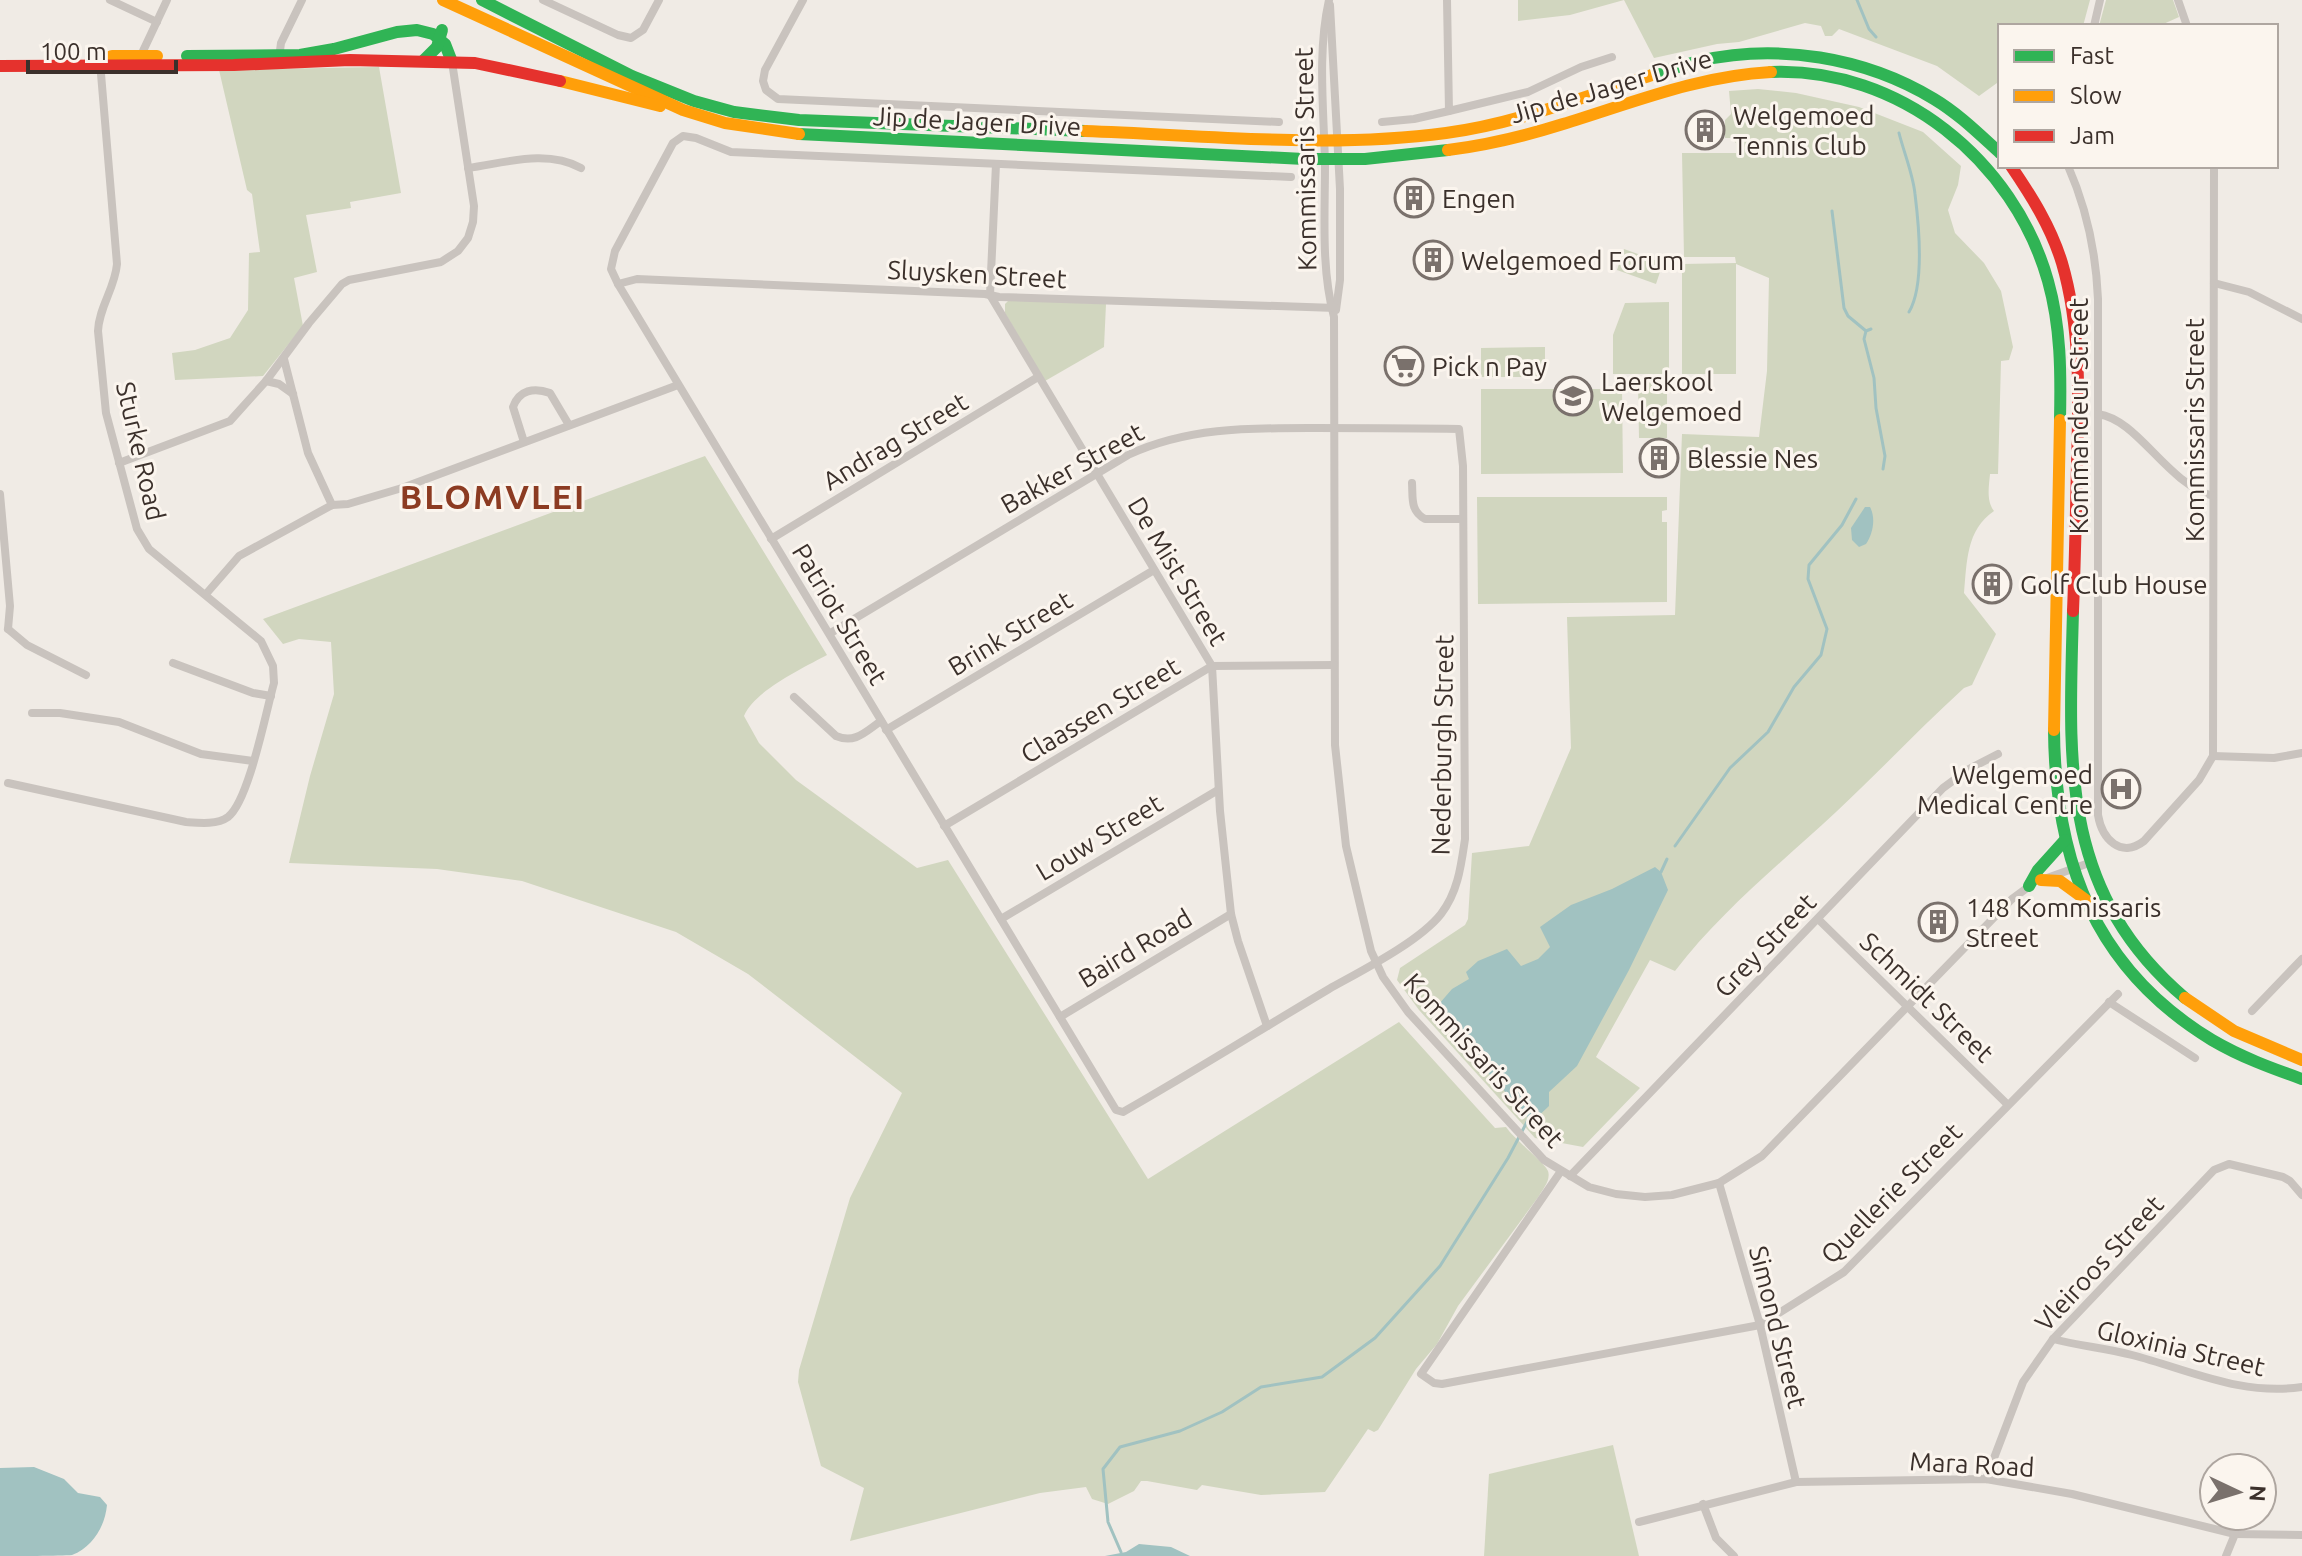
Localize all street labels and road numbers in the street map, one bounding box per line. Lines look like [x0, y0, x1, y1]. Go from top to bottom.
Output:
street label: Jip de Jager Drive [1507, 43, 1715, 129]
street label: Kommissaris Street [1289, 47, 1321, 271]
street label: Jip de Jager Drive [872, 101, 1082, 141]
street label: Sluysken Street [887, 255, 1067, 293]
street label: Kommandeur Street [2064, 298, 2093, 534]
street label: Kommissaris Street [2180, 318, 2209, 542]
street label: Sturke Road [111, 379, 171, 523]
street label: Andrag Street [817, 386, 973, 496]
street label: Bakker Street [996, 417, 1148, 519]
street label: De Mist Street [1122, 492, 1234, 650]
street label: Patriot Street [787, 538, 893, 690]
street label: Brink Street [943, 585, 1077, 681]
street label: Nederburgh Street [1426, 634, 1458, 856]
street label: Claassen Street [1015, 651, 1185, 769]
street label: Louw Street [1031, 788, 1167, 886]
street label: Grey Street [1709, 887, 1821, 1003]
street label: Baird Road [1073, 903, 1197, 993]
street label: Schmidt Street [1855, 926, 1999, 1068]
street label: Kommissaris Street [1398, 967, 1570, 1153]
street label: Quellerie Street [1815, 1117, 1967, 1269]
street label: Vleiroos Street [2029, 1189, 2169, 1337]
street label: Simond Street [1744, 1243, 1812, 1411]
street label: Gloxinia Street [2094, 1315, 2268, 1381]
street label: Mara Road [1909, 1446, 2035, 1482]

